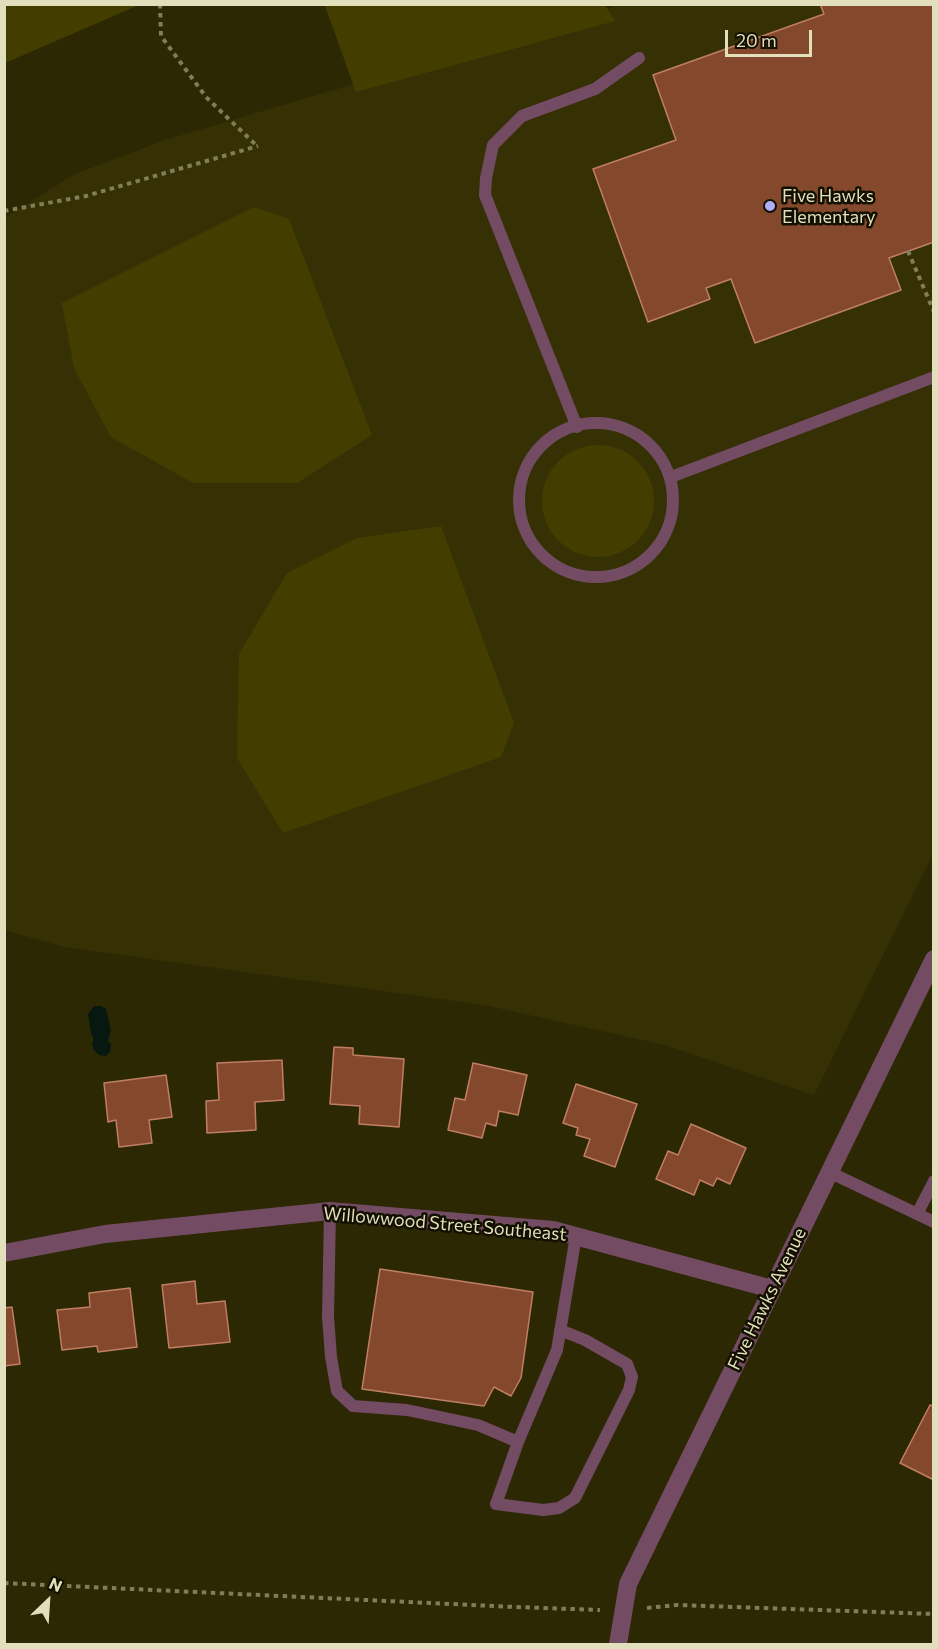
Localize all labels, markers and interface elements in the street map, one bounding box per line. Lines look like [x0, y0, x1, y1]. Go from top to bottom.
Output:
scale bar [728, 18, 815, 56]
text: 20 m [736, 29, 777, 51]
place label: Five Hawks Elementary [782, 185, 876, 228]
marker: Five Hawks Elementary [763, 199, 777, 213]
street label: Willowwood Street Southeast [322, 1203, 568, 1245]
street label: Five Hawks Avenue [723, 1224, 811, 1374]
north arrow [18, 1571, 78, 1631]
text: N [46, 1573, 65, 1595]

